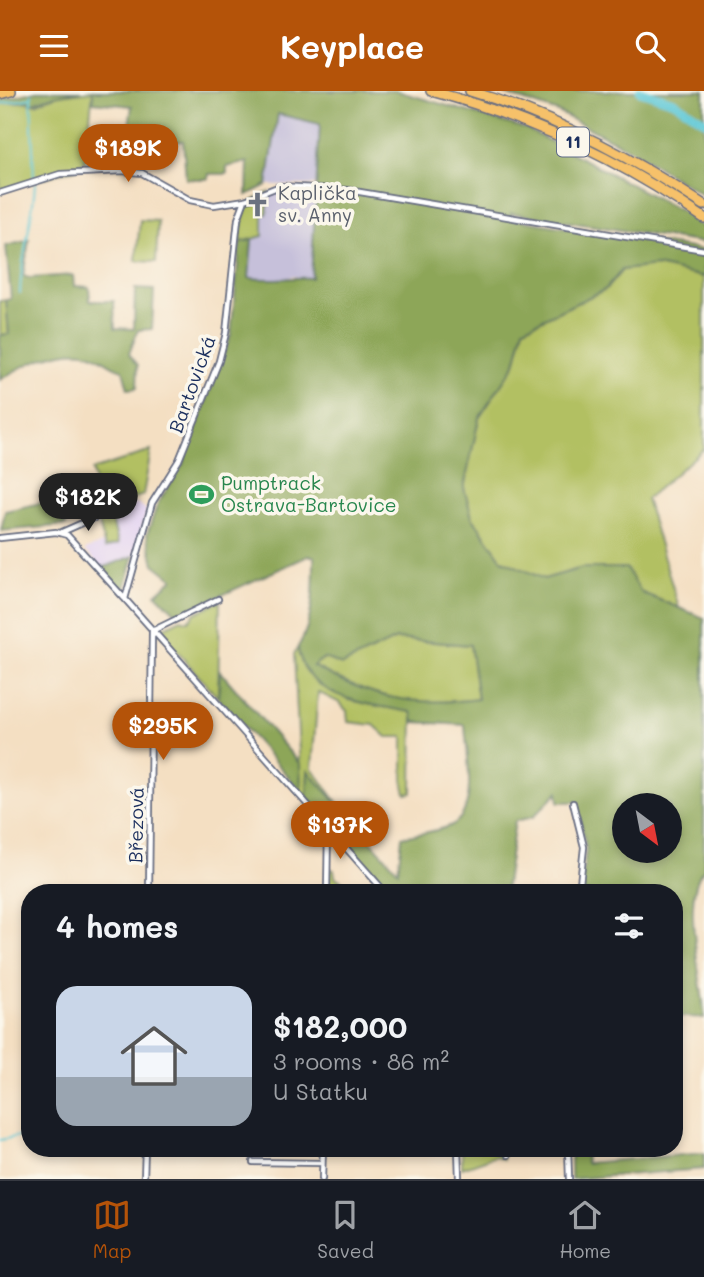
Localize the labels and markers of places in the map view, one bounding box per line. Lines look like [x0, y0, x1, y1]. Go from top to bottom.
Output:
pin: $189K [79, 125, 177, 184]
place label: Kaplička sv. Anny [278, 180, 357, 227]
church icon: Kaplička sv. Anny [244, 190, 272, 218]
place label: Pumptrack Ostrava-Bartovice [221, 470, 397, 517]
pin: $182K [39, 473, 137, 533]
sports icon: Pumptrack Ostrava-Bartovice [187, 480, 215, 508]
pin: $295K [114, 703, 212, 762]
pin: $137K [291, 801, 389, 861]

